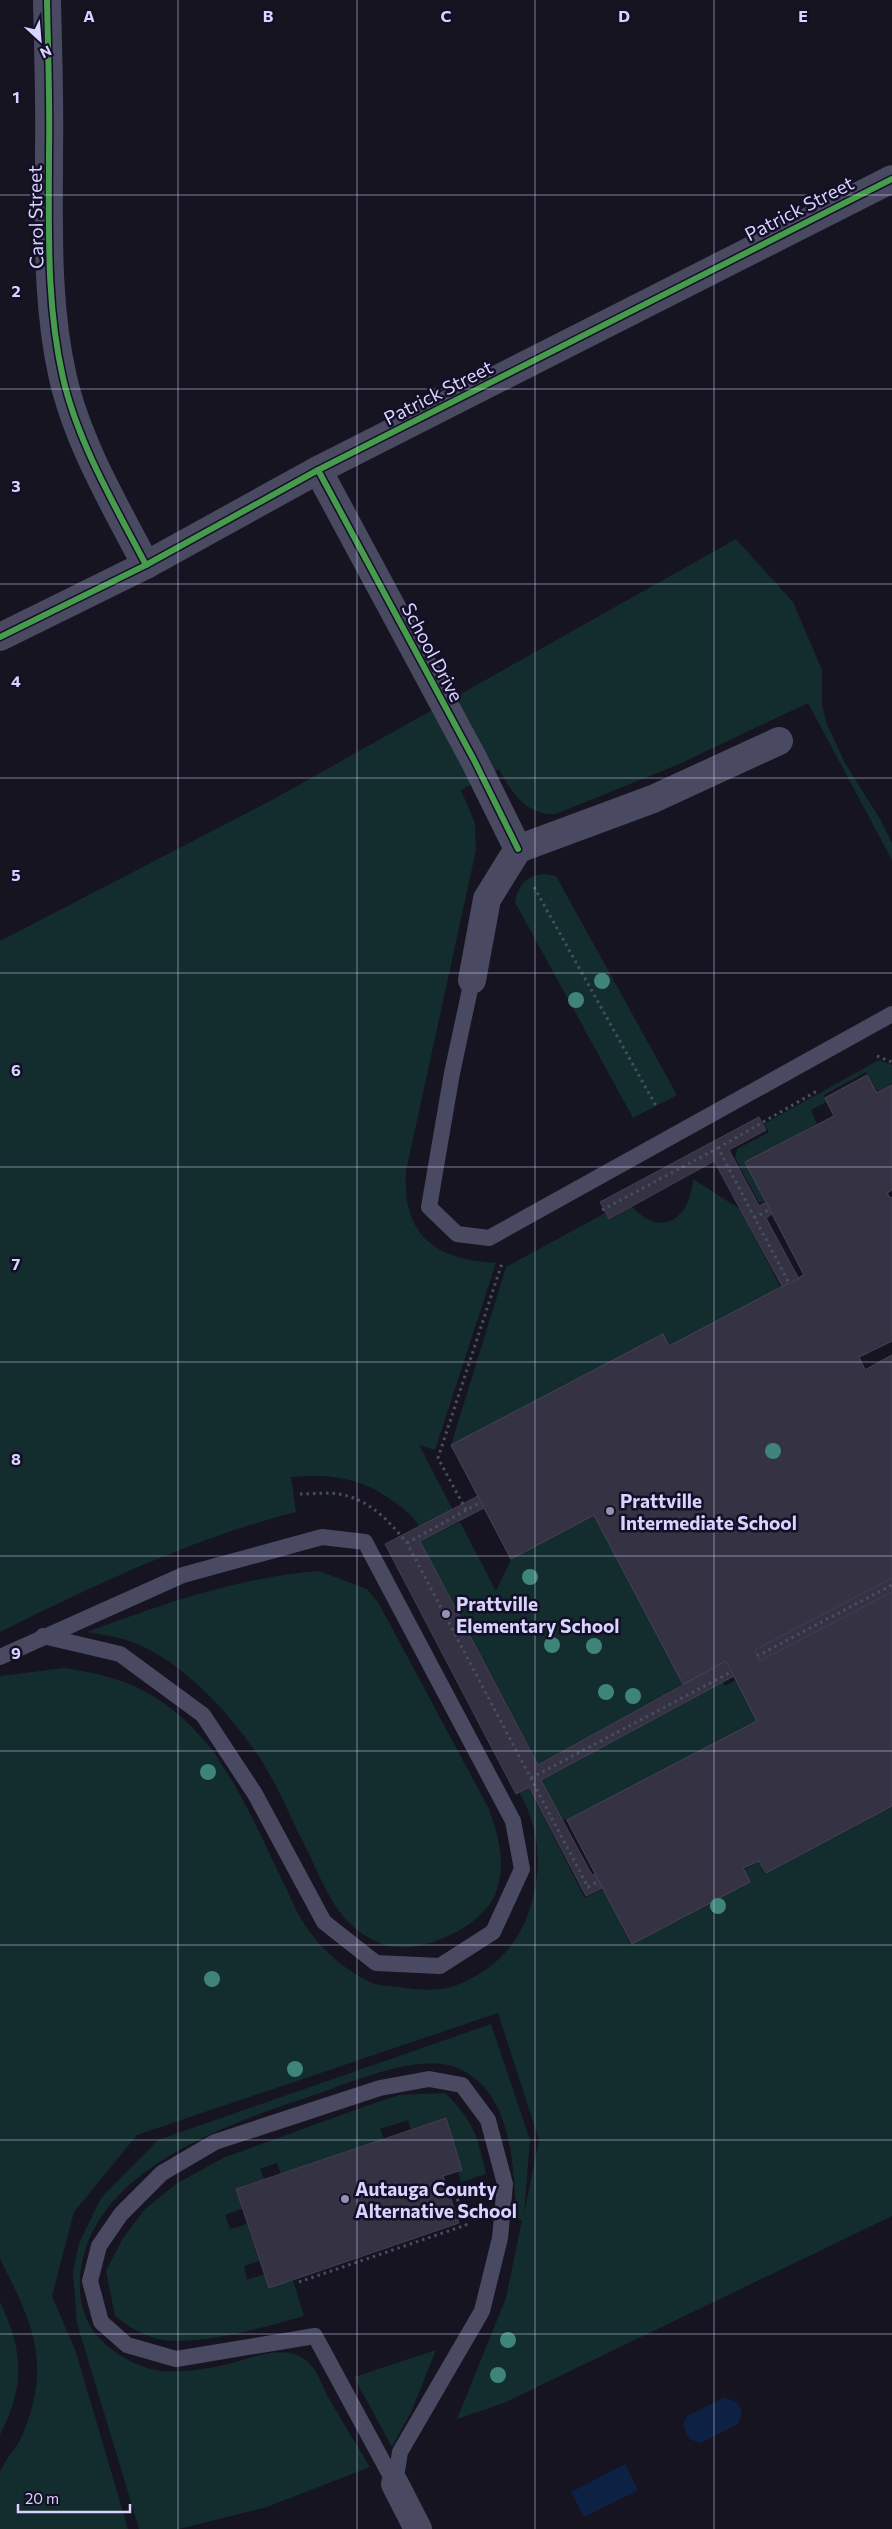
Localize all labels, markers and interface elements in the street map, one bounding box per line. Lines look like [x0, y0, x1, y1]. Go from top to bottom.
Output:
text: A [83, 6, 95, 25]
text: B [263, 6, 274, 25]
text: C [441, 6, 452, 25]
text: D [618, 6, 630, 25]
text: E [798, 6, 808, 25]
north arrow [15, 15, 65, 65]
text: N [37, 42, 54, 62]
text: 1 [12, 87, 20, 106]
street label: Carol Street [23, 165, 47, 269]
street label: Patrick Street [741, 171, 857, 245]
text: 2 [11, 281, 21, 300]
street label: Patrick Street [380, 355, 496, 429]
text: 3 [11, 476, 21, 495]
street label: School Drive [397, 599, 469, 705]
text: 4 [11, 671, 21, 690]
text: 5 [11, 865, 21, 884]
text: 6 [11, 1060, 21, 1079]
text: 7 [12, 1254, 21, 1273]
text: 8 [11, 1449, 21, 1468]
place label: Prattville Intermediate School [620, 1489, 797, 1534]
marker: Prattville Intermediate School [604, 1505, 616, 1517]
place label: Prattville Elementary School [456, 1592, 620, 1637]
marker: Prattville Elementary School [440, 1608, 452, 1620]
text: 9 [11, 1643, 21, 1662]
place label: Autauga County Alternative School [355, 2177, 517, 2222]
marker: Autauga County Alternative School [339, 2193, 351, 2205]
scale bar [18, 2482, 130, 2514]
text: 20 m [25, 2489, 59, 2507]

